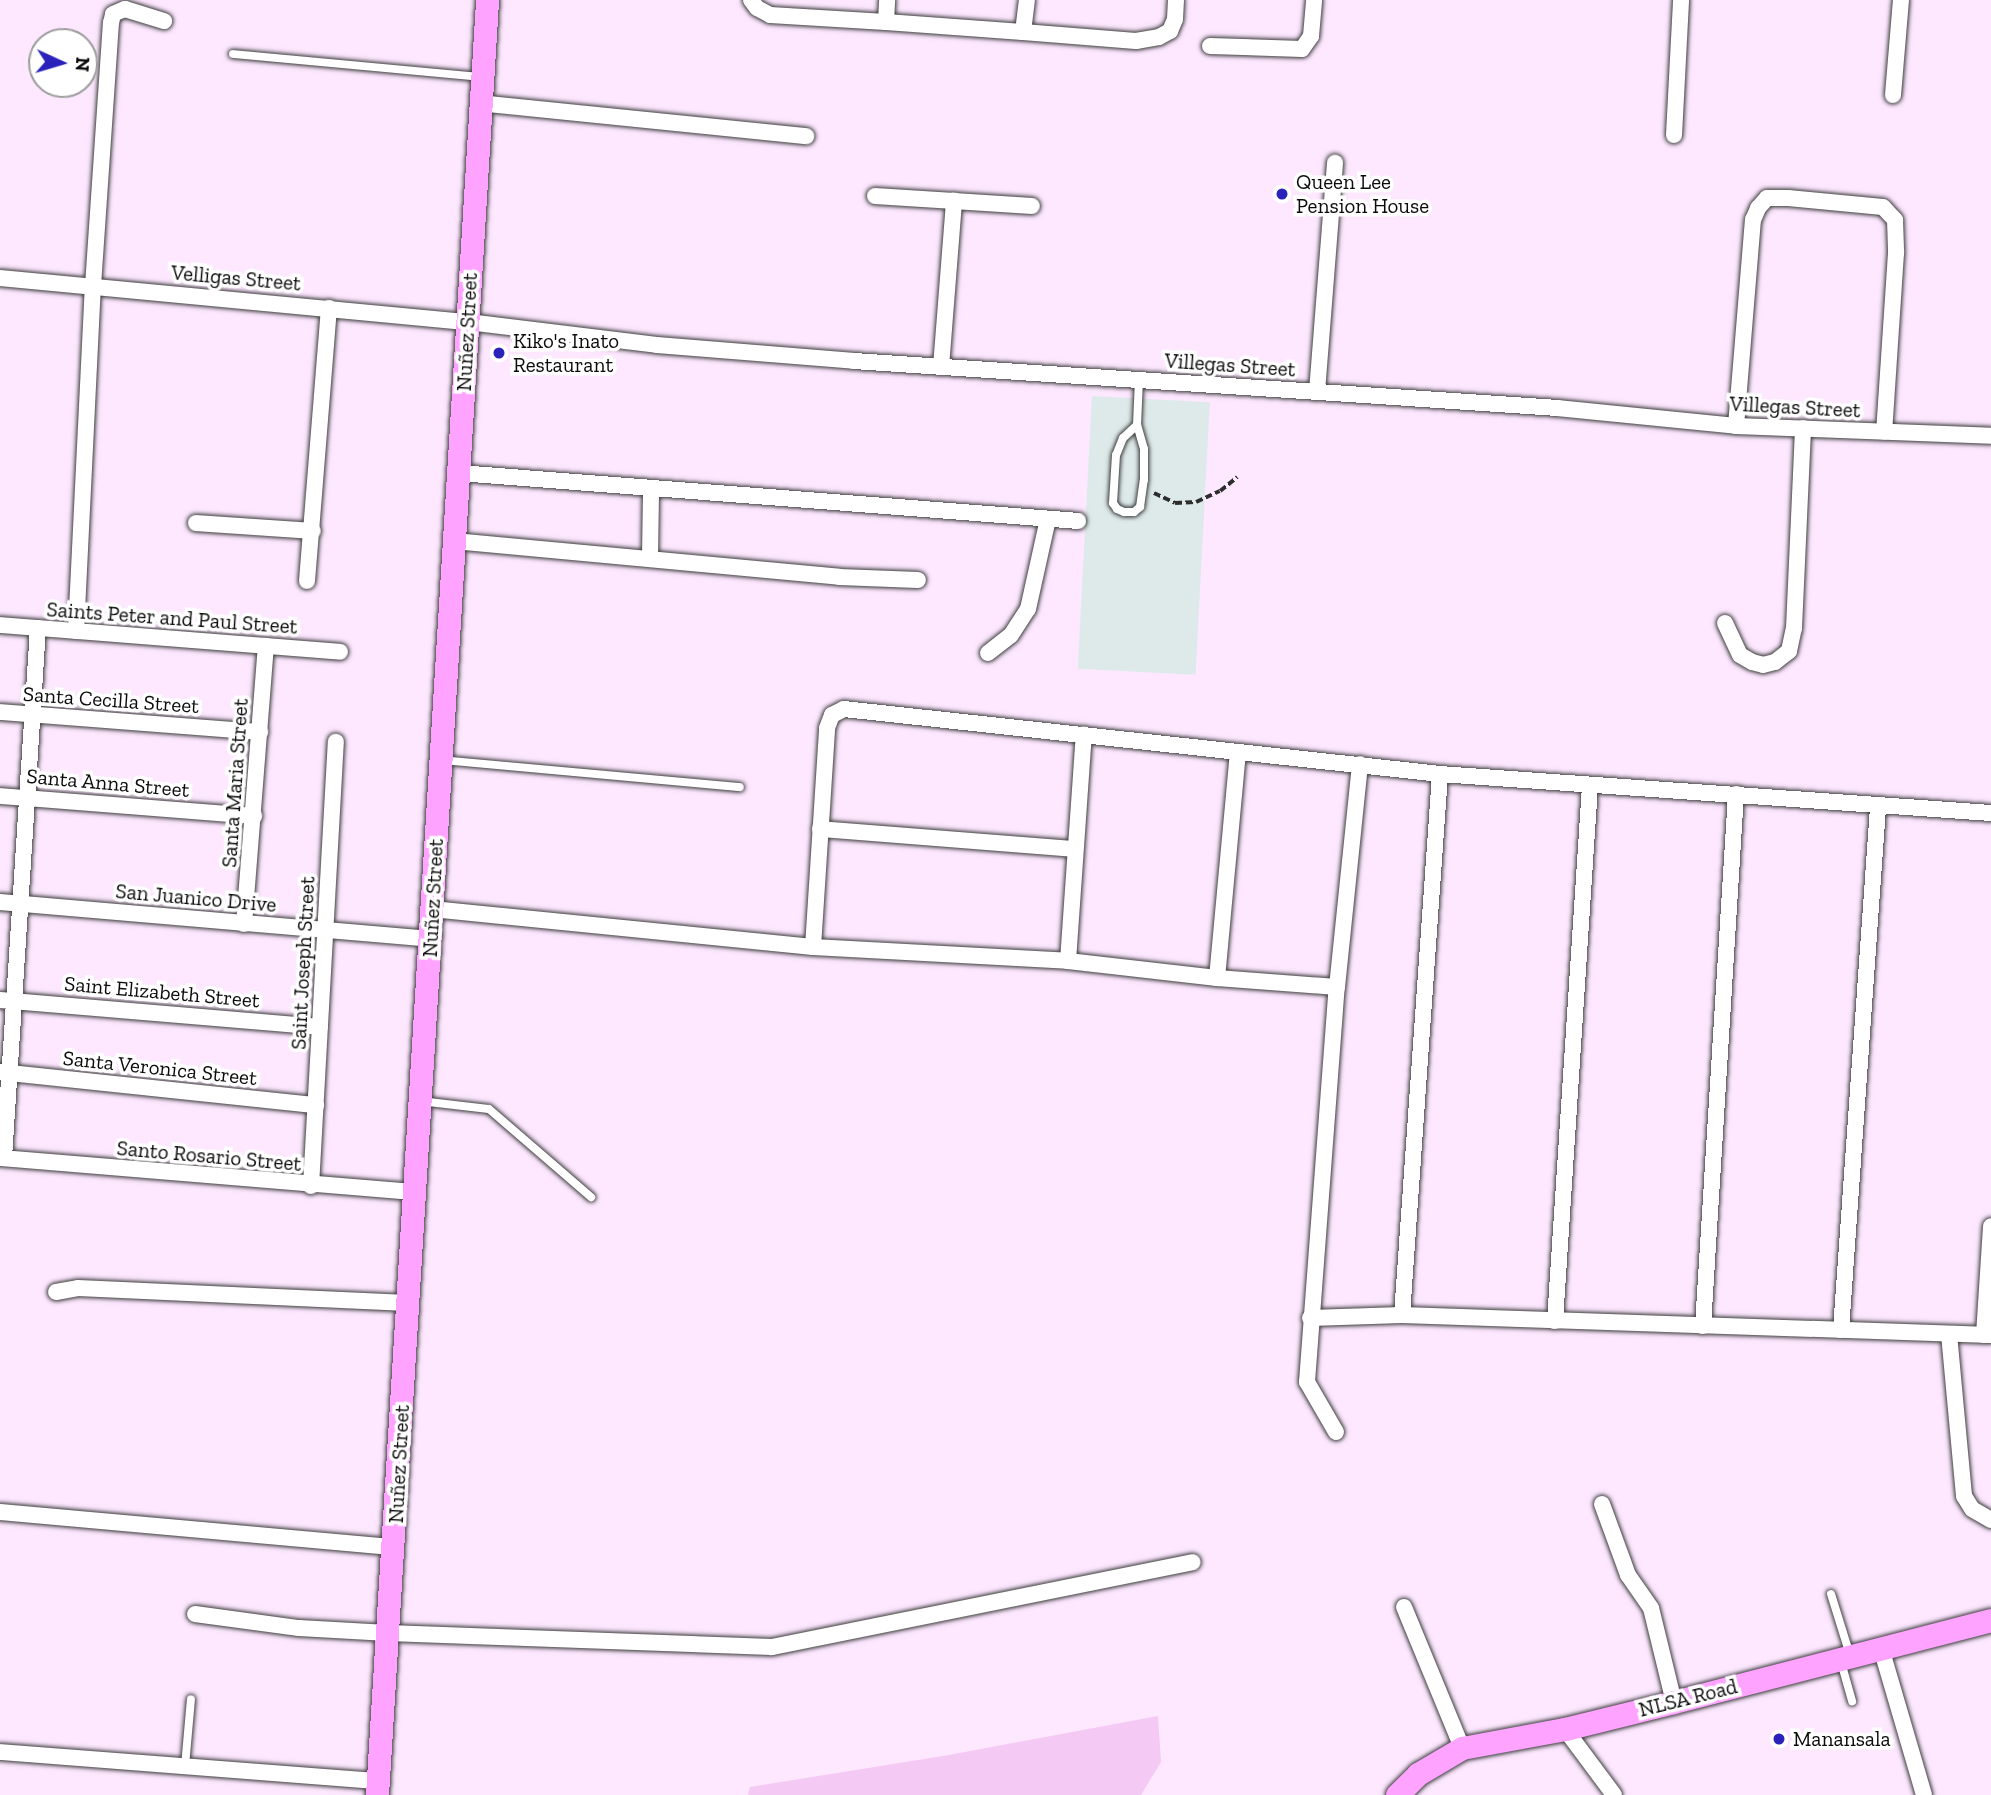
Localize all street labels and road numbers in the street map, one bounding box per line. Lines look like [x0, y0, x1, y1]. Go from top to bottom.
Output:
street label: Velligas Street [170, 260, 302, 296]
street label: Nuñez Street [451, 272, 483, 392]
street label: Villegas Street [1164, 348, 1296, 382]
street label: Villegas Street [1729, 391, 1861, 423]
street label: Saints Peter and Paul Street [46, 597, 298, 639]
street label: Santa Cecilla Street [22, 681, 200, 719]
street label: Santa Maria Street [217, 698, 253, 868]
street label: Santa Anna Street [25, 763, 191, 803]
street label: Nuñez Street [417, 838, 449, 958]
street label: Saint Joseph Street [286, 875, 320, 1051]
street label: San Juanico Drive [114, 878, 278, 918]
street label: Saint Elizabeth Street [63, 971, 261, 1013]
street label: Santa Veronica Street [61, 1045, 259, 1091]
street label: Santo Rosario Street [116, 1135, 302, 1177]
street label: Nuñez Street [383, 1404, 415, 1524]
street label: NLSA Road [1636, 1674, 1740, 1722]

